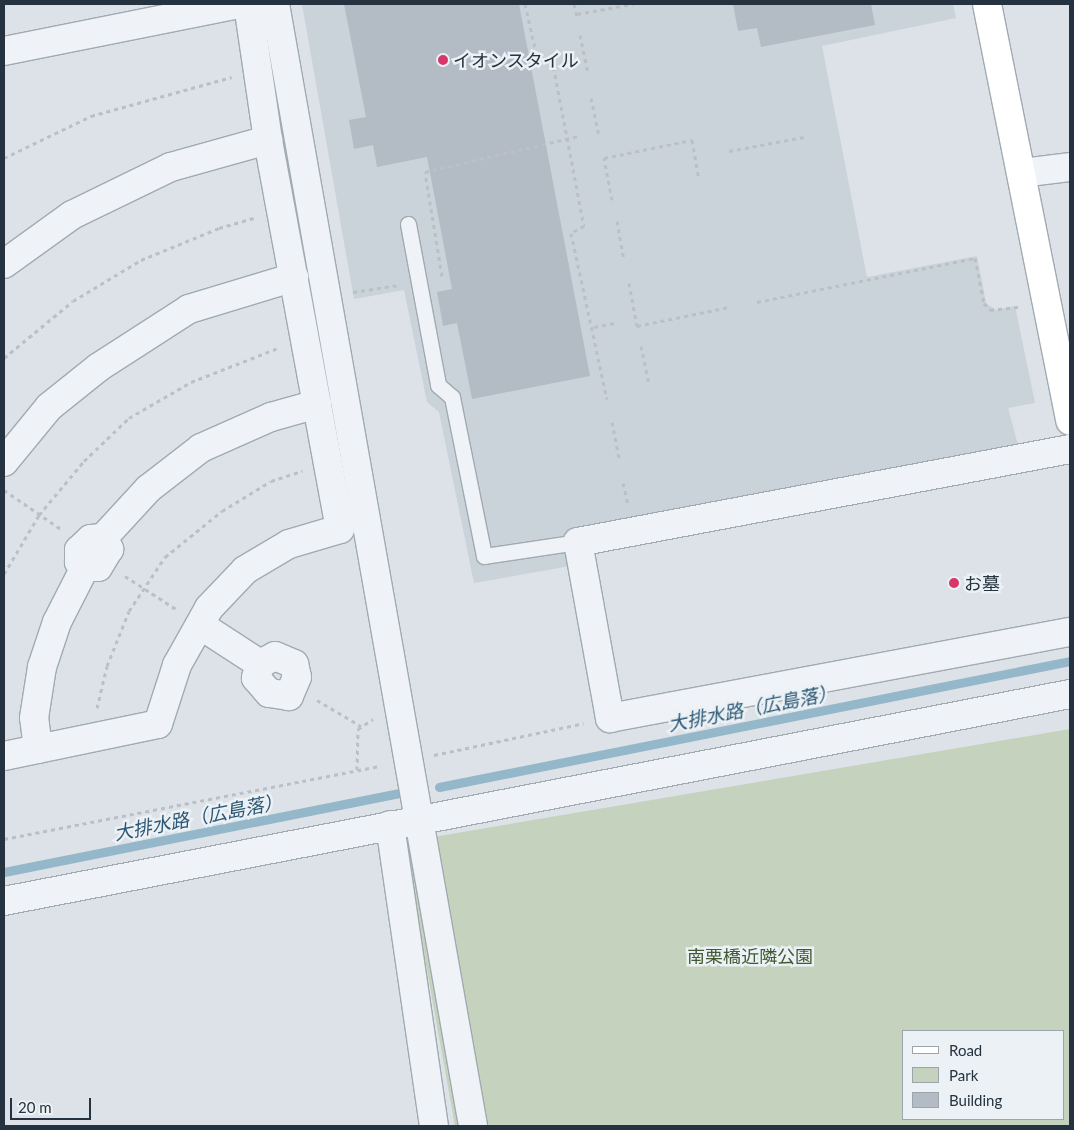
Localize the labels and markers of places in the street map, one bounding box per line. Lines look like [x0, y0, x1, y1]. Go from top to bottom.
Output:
place label: イオンスタイル [453, 49, 579, 71]
marker: イオンスタイル [437, 54, 449, 66]
place label: お墓 [964, 572, 1000, 594]
marker: お墓 [948, 577, 960, 589]

